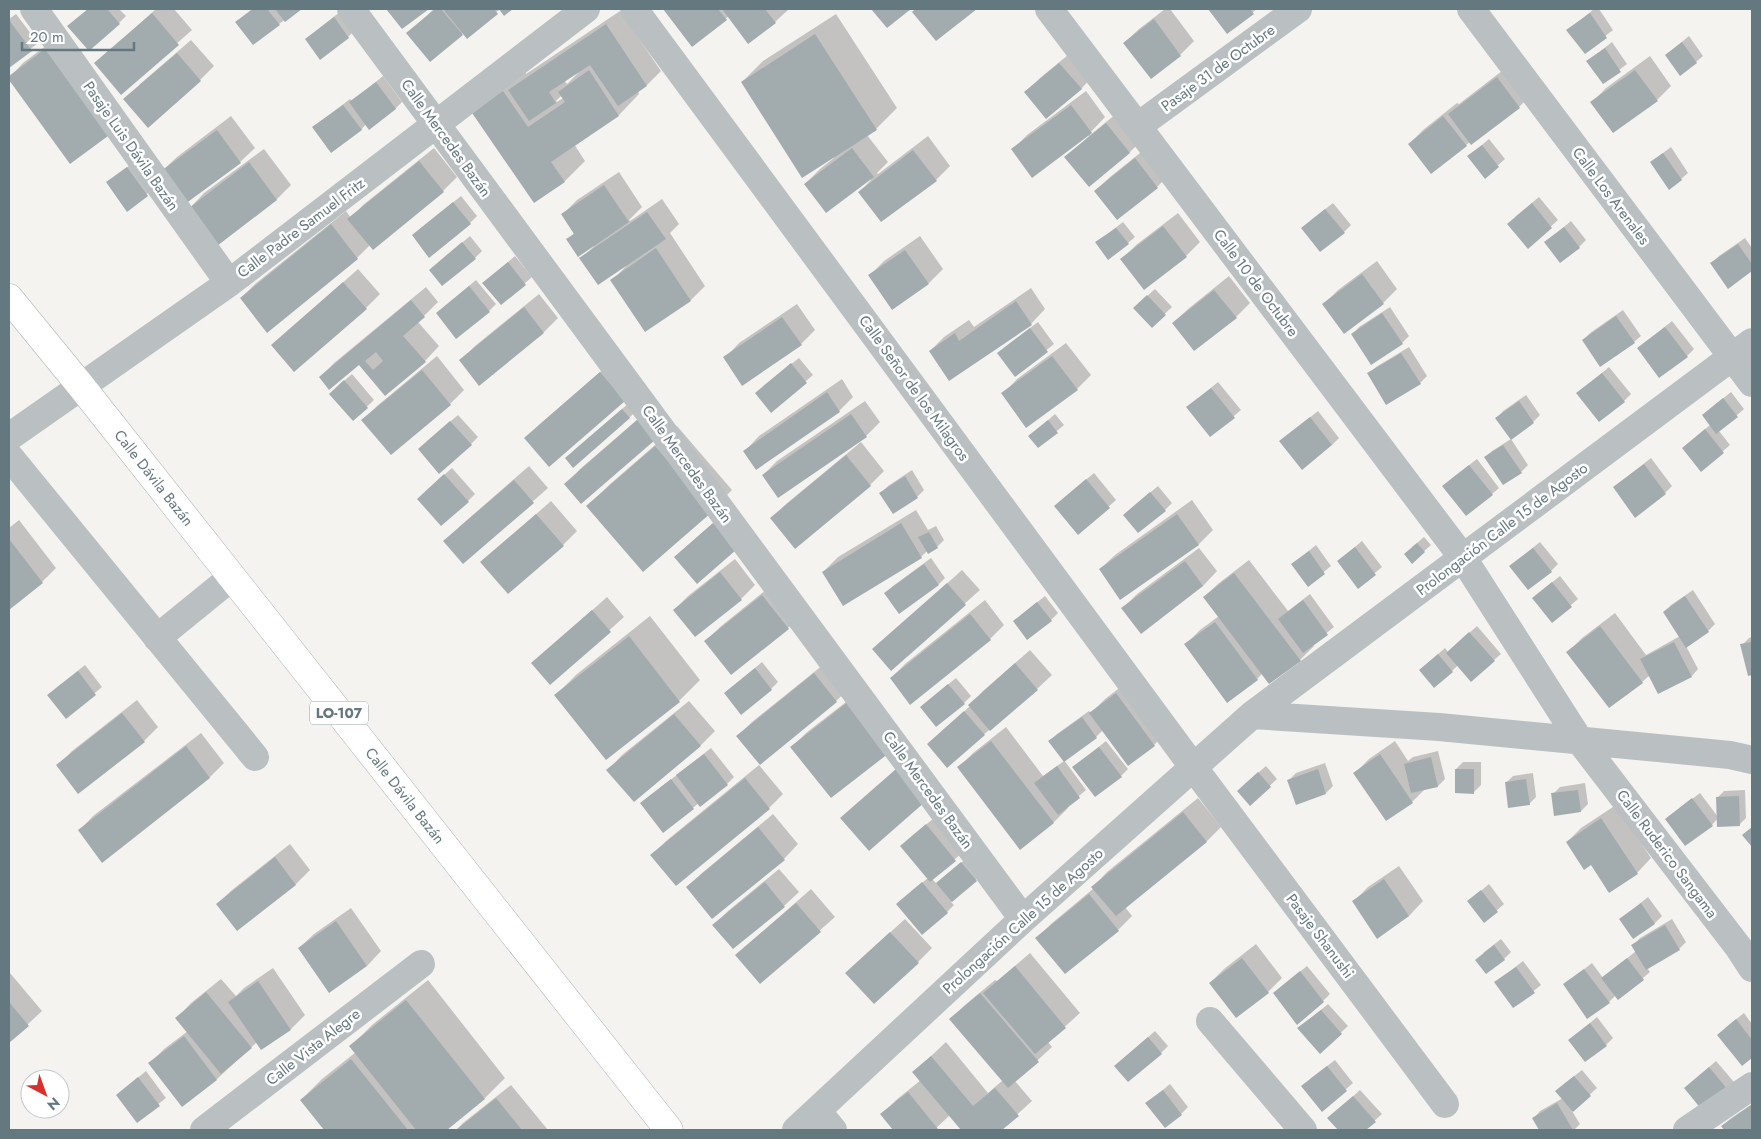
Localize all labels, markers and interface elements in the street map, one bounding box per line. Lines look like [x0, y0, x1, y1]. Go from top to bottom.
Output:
street label: Pasaje 31 de Octubre [1156, 19, 1280, 117]
scale bar [22, 20, 135, 52]
text: 20 m [30, 26, 64, 48]
street label: Calle Mercedes Bazán [396, 75, 496, 201]
street label: Pasaje Luis Dávila Bazán [78, 77, 184, 215]
street label: Calle Los Arenales [1567, 143, 1655, 249]
street label: Calle Padre Samuel Fritz [233, 173, 369, 283]
street label: Calle 10 de Octubre [1208, 225, 1304, 341]
street label: Calle Señor de los Milagros [853, 310, 975, 466]
street label: Calle Mercedes Bazán [637, 401, 737, 527]
street label: Calle Dávila Bazán [109, 425, 199, 531]
street label: Prolongación Calle 15 de Agosto [1412, 457, 1592, 601]
road number: LO-107 [310, 701, 368, 724]
street label: Calle Mercedes Bazán [878, 727, 978, 853]
street label: Calle Dávila Bazán [360, 743, 450, 849]
street label: Calle Ruderico Sangama [1611, 785, 1723, 923]
street label: Prolongación Calle 15 de Agosto [938, 843, 1108, 999]
street label: Pasaje Shanushi [1281, 889, 1359, 983]
street label: Calle Vista Alegre [261, 1003, 365, 1091]
north arrow [20, 1069, 70, 1119]
text: N [43, 1093, 64, 1115]

